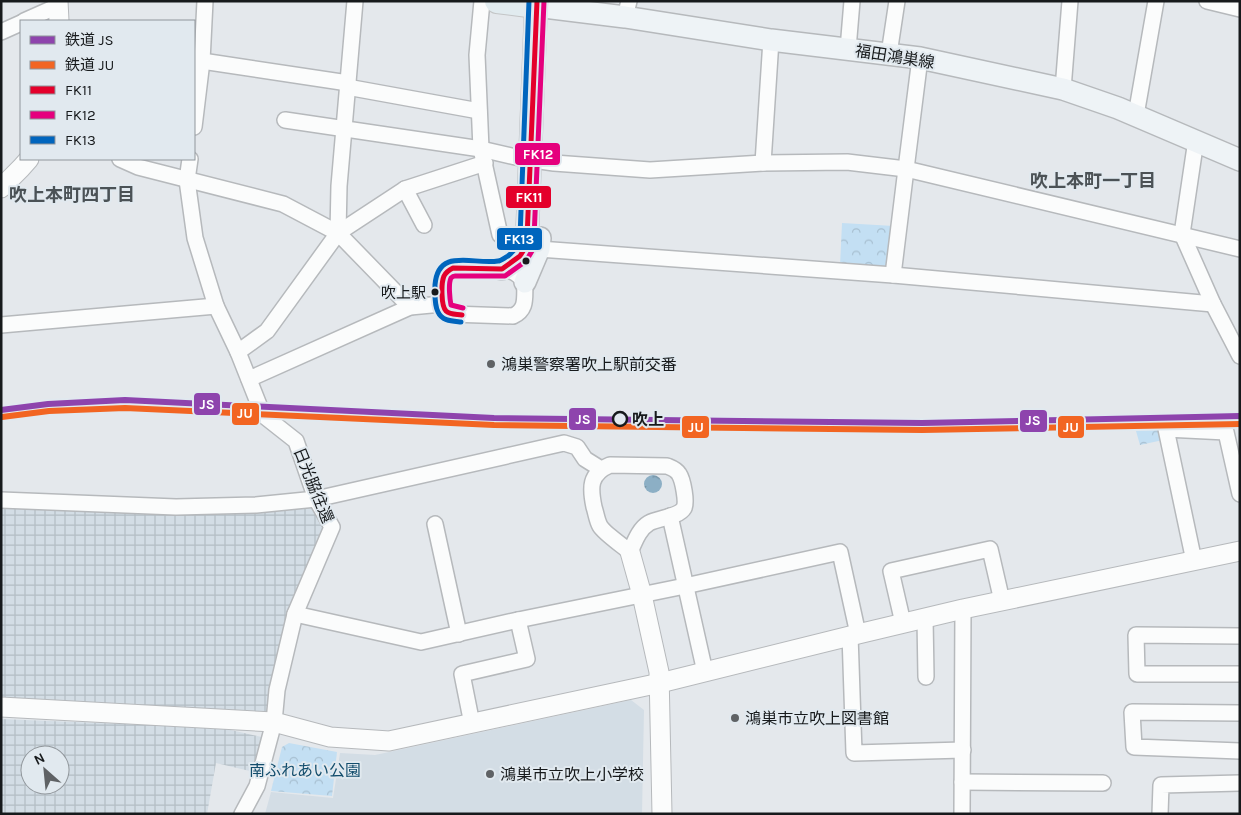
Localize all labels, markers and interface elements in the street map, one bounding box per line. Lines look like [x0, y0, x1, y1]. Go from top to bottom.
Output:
legend [20, 20, 195, 160]
text: 鉄道 JS [65, 31, 114, 49]
street label: 福田鴻巣線 [854, 41, 936, 72]
text: 鉄道 JU [65, 56, 114, 74]
text: FK11 [65, 81, 92, 99]
text: FK12 [65, 106, 96, 124]
text: FK13 [65, 131, 96, 149]
line badge: FK12 [514, 142, 561, 166]
text: FK12 [523, 146, 553, 163]
district label: 吹上本町一丁目 [1030, 170, 1156, 192]
district label: 吹上本町四丁目 [9, 184, 135, 206]
line badge: FK11 [505, 185, 552, 209]
text: FK11 [516, 189, 542, 206]
line badge: FK13 [496, 227, 543, 251]
text: FK13 [504, 231, 534, 248]
unlabelled marker [521, 256, 531, 266]
place label: 吹上駅 [381, 284, 426, 302]
marker: 吹上駅 [430, 287, 440, 297]
place label: 鴻巣警察署吹上駅前交番 [501, 355, 677, 374]
marker: 鴻巣警察署吹上駅前交番 [485, 358, 497, 370]
line badge: JS [193, 392, 221, 416]
text: JS [199, 396, 215, 413]
line badge: JU [231, 402, 260, 426]
text: JU [237, 405, 253, 422]
line badge: JS [568, 407, 597, 431]
line badge: JS [1019, 409, 1048, 433]
place label: 吹上 [632, 410, 664, 429]
text: JS [575, 411, 591, 428]
marker: 吹上 [612, 411, 628, 427]
text: JS [1025, 412, 1041, 429]
line badge: JU [681, 415, 710, 439]
line badge: JU [1057, 415, 1085, 439]
text: JU [688, 419, 704, 436]
text: JU [1063, 419, 1079, 436]
street label: 日光脇往還 [290, 445, 337, 526]
place label: 鴻巣市立吹上図書館 [745, 709, 889, 728]
marker: 鴻巣市立吹上図書館 [729, 712, 741, 724]
north arrow [20, 745, 70, 795]
text: N [31, 749, 48, 769]
park label: 南ふれあい公園 [249, 761, 361, 780]
place label: 鴻巣市立吹上小学校 [500, 765, 644, 784]
marker: 鴻巣市立吹上小学校 [484, 768, 496, 780]

